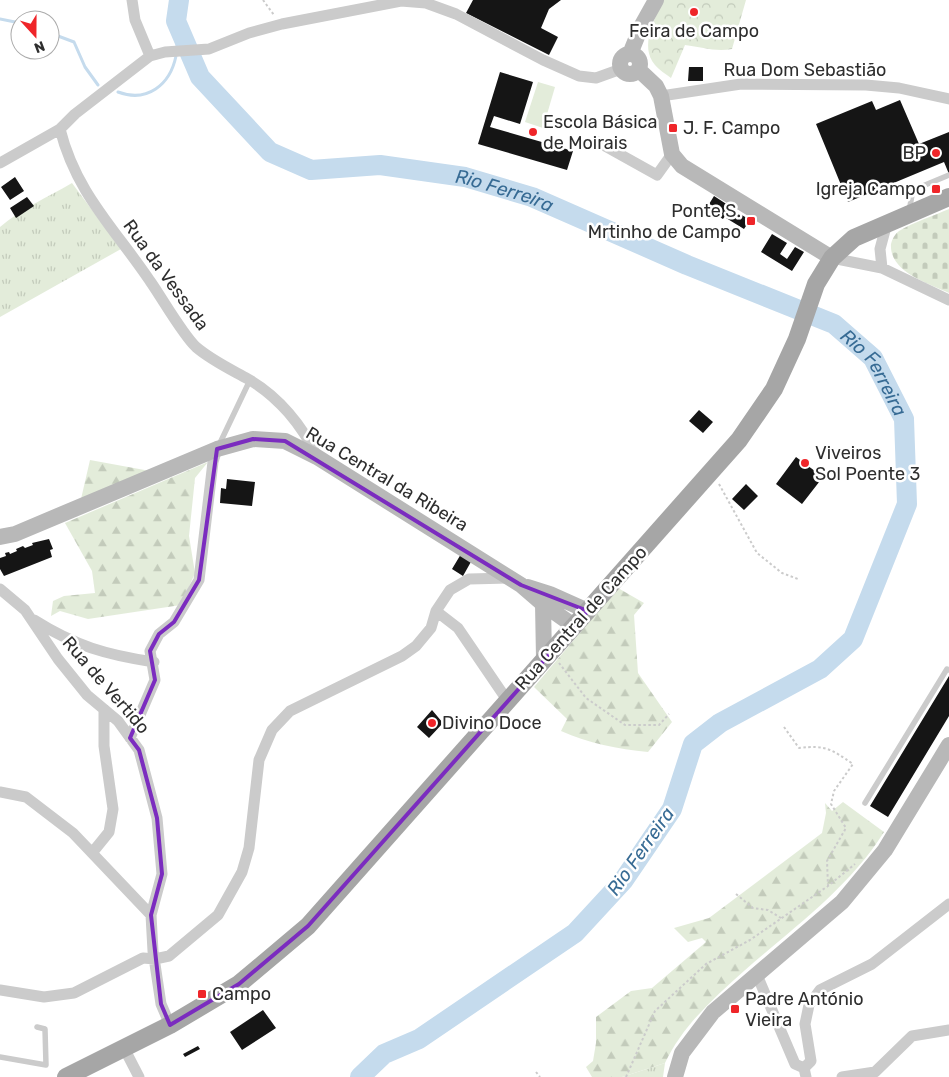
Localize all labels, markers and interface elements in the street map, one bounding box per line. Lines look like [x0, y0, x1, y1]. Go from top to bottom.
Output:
marker: Feira de Campo [688, 6, 700, 18]
north arrow [10, 10, 60, 60]
place label: Feira de Campo [629, 20, 759, 42]
text: N [32, 37, 47, 56]
street label: Rua Dom Sebastião [724, 59, 886, 81]
place label: Escola Básica de Moirais [543, 111, 657, 154]
place label: J. F. Campo [683, 117, 780, 139]
marker: J. F. Campo [667, 122, 679, 134]
marker: Escola Básica de Moirais [527, 126, 539, 138]
place label: BP [902, 142, 926, 164]
marker: BP [930, 147, 942, 159]
water label: Rio Ferreira [454, 165, 557, 217]
place label: Igreja Campo [816, 178, 926, 200]
marker: Igreja Campo [930, 183, 942, 195]
place label: Ponte S. Mrtinho de Campo [588, 200, 741, 243]
street label: Rua da Vessada [118, 215, 214, 335]
marker: Ponte S. Mrtinho de Campo [745, 215, 757, 227]
water label: Rio Ferreira [836, 324, 911, 420]
street label: Rua Central da Ribeira [302, 422, 472, 536]
place label: Viveiros Sol Poente 3 [815, 442, 920, 485]
marker: Viveiros Sol Poente 3 [799, 457, 811, 469]
street label: Rua Central de Campo [510, 541, 652, 695]
street label: Rua de Vertido [58, 632, 154, 738]
place label: Divino Doce [442, 712, 542, 734]
marker: Divino Doce [426, 717, 438, 729]
water label: Rio Ferreira [602, 803, 679, 900]
place label: Campo [212, 983, 271, 1005]
marker: Campo [196, 988, 208, 1000]
place label: Padre António Vieira [745, 988, 864, 1031]
marker: Padre António Vieira [729, 1003, 741, 1015]

